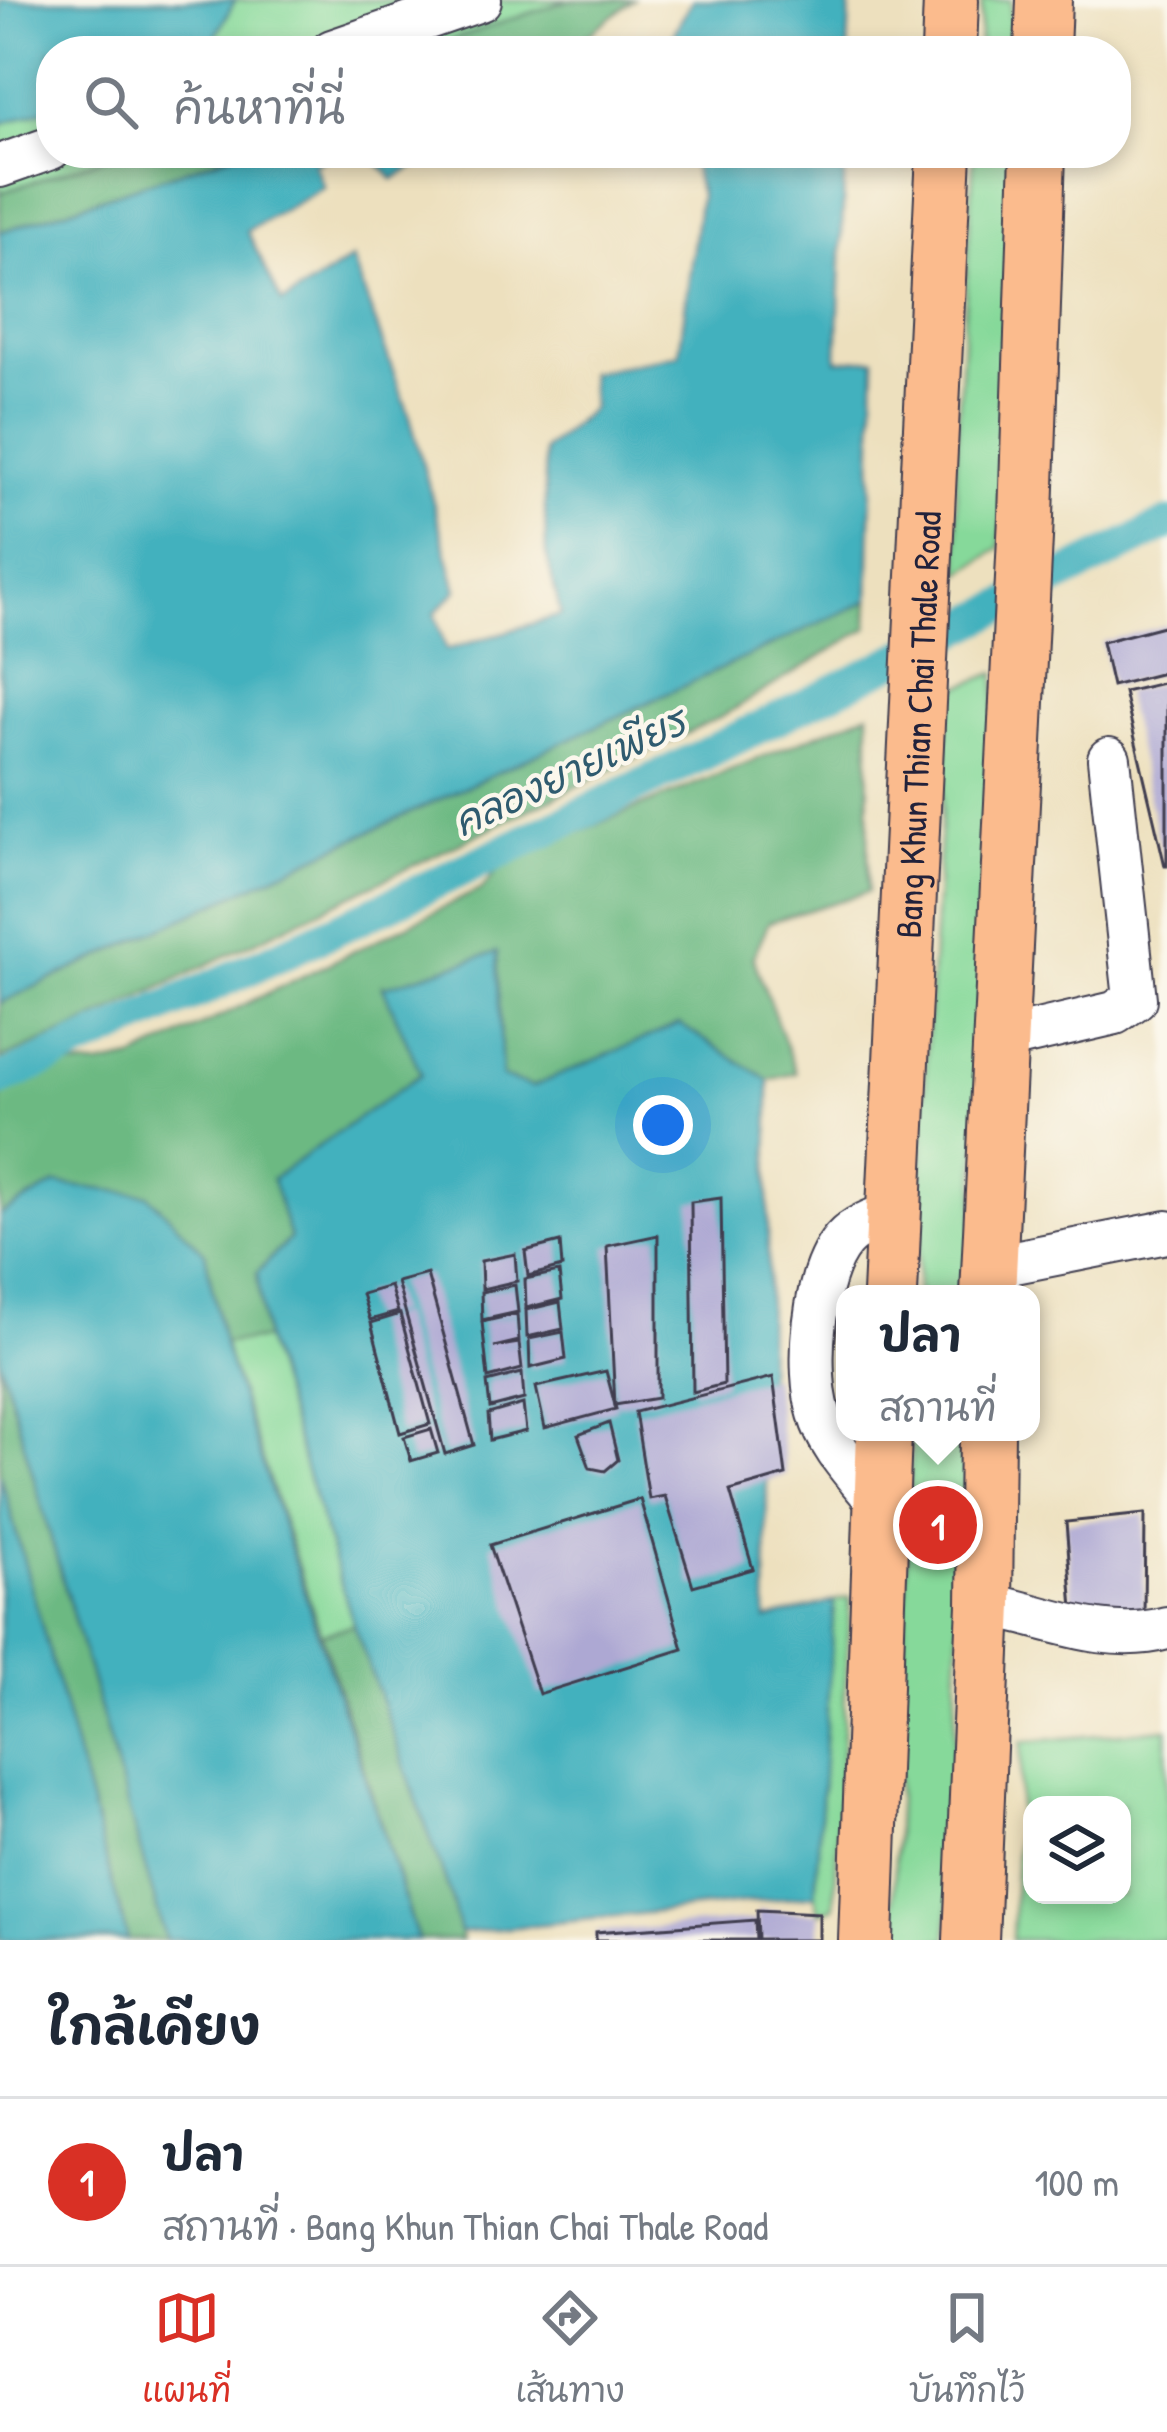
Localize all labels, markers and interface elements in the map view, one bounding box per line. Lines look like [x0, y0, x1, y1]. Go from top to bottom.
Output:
search box [36, 36, 1131, 168]
icon: search [78, 69, 144, 135]
text: ค้นหาที่นี่ [174, 77, 345, 138]
street label: Bang Khun Thian Chai Thale Road [882, 510, 952, 939]
water label: คลองยายเพียร [444, 692, 697, 848]
your location [633, 1095, 693, 1155]
popup [836, 1285, 1040, 1441]
text: ปลา [879, 1304, 961, 1365]
text: สถานที่ [879, 1380, 997, 1433]
pin: 1 [899, 1480, 977, 1570]
map controls [1023, 1796, 1131, 1904]
button: layers [1023, 1796, 1131, 1904]
text: ใกล้เคียง [48, 1991, 260, 2060]
text: ปลา [162, 2123, 244, 2184]
text: 1 [80, 2155, 94, 2208]
text: 100 m [1034, 2155, 1119, 2208]
text: สถานที่ · Bang Khun Thian Chai Thale Road [162, 2199, 768, 2252]
tab: แผนที่ [142, 2285, 231, 2415]
tab: เส้นทาง [515, 2285, 625, 2415]
tab: บันทึกไว้ [909, 2285, 1025, 2415]

